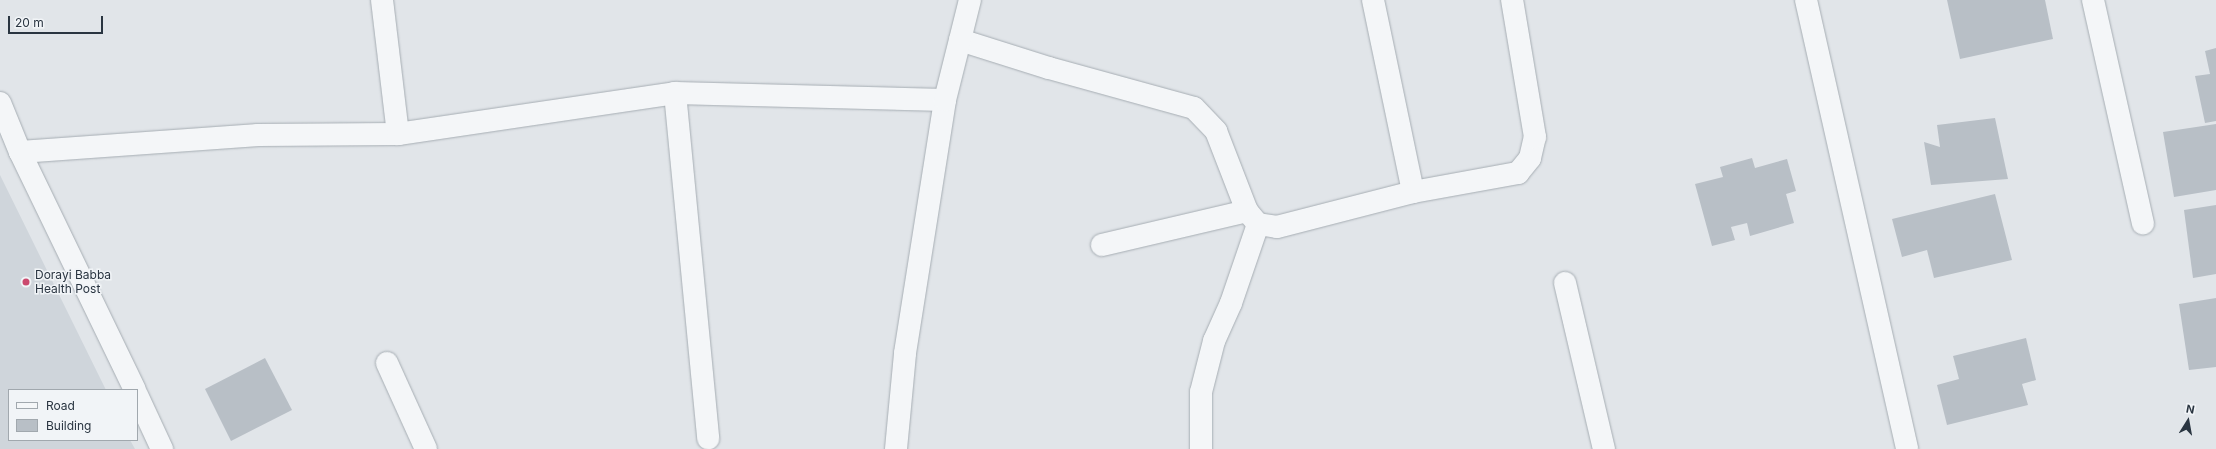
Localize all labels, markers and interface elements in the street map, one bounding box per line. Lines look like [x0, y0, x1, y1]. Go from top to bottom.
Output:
scale bar [10, 8, 105, 34]
text: 20 m [15, 15, 44, 30]
place label: Dorayi Babba Health Post [35, 268, 111, 296]
marker: Dorayi Babba Health Post [20, 276, 32, 288]
legend [8, 389, 138, 441]
text: Road [46, 398, 75, 413]
north arrow [2168, 401, 2208, 441]
text: N [2185, 402, 2196, 417]
text: Building [46, 418, 91, 433]

